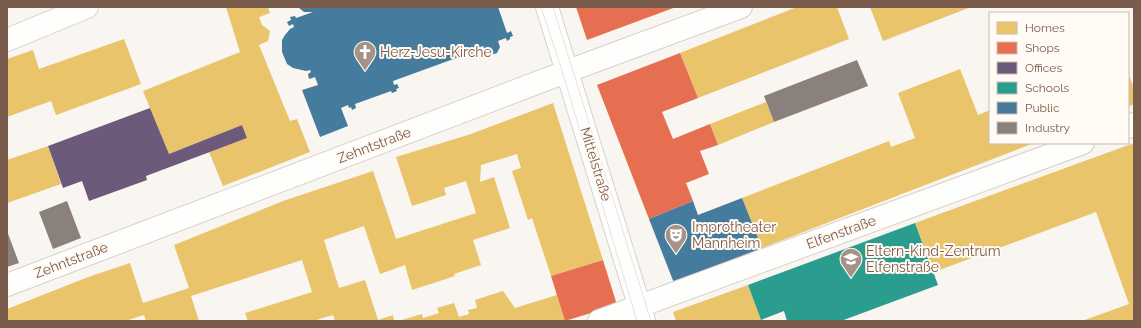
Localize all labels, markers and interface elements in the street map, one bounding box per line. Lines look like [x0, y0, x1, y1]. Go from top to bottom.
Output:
legend [989, 12, 1129, 144]
text: Homes [1025, 21, 1065, 35]
church icon: Herz-Jesu-Kirche [352, 39, 378, 72]
text: Shops [1025, 41, 1060, 55]
place label: Herz-Jesu-Kirche [380, 44, 492, 60]
text: Offices [1025, 61, 1062, 75]
text: Schools [1025, 81, 1069, 95]
text: Public [1025, 101, 1060, 115]
text: Industry [1025, 121, 1071, 135]
street label: Zehntstraße [335, 124, 413, 166]
street label: Mittelstraße [577, 125, 615, 203]
street label: Elfenstraße [804, 212, 878, 252]
place label: Improtheater Mannheim [692, 219, 776, 251]
theatre icon: Improtheater Mannheim [663, 222, 689, 255]
street label: Zehntstraße [32, 239, 110, 281]
place label: Eltern-Kind-Zentrum Elfenstraße [866, 243, 1001, 275]
school or university icon: Eltern-Kind-Zentrum Elfenstraße [838, 246, 864, 279]

